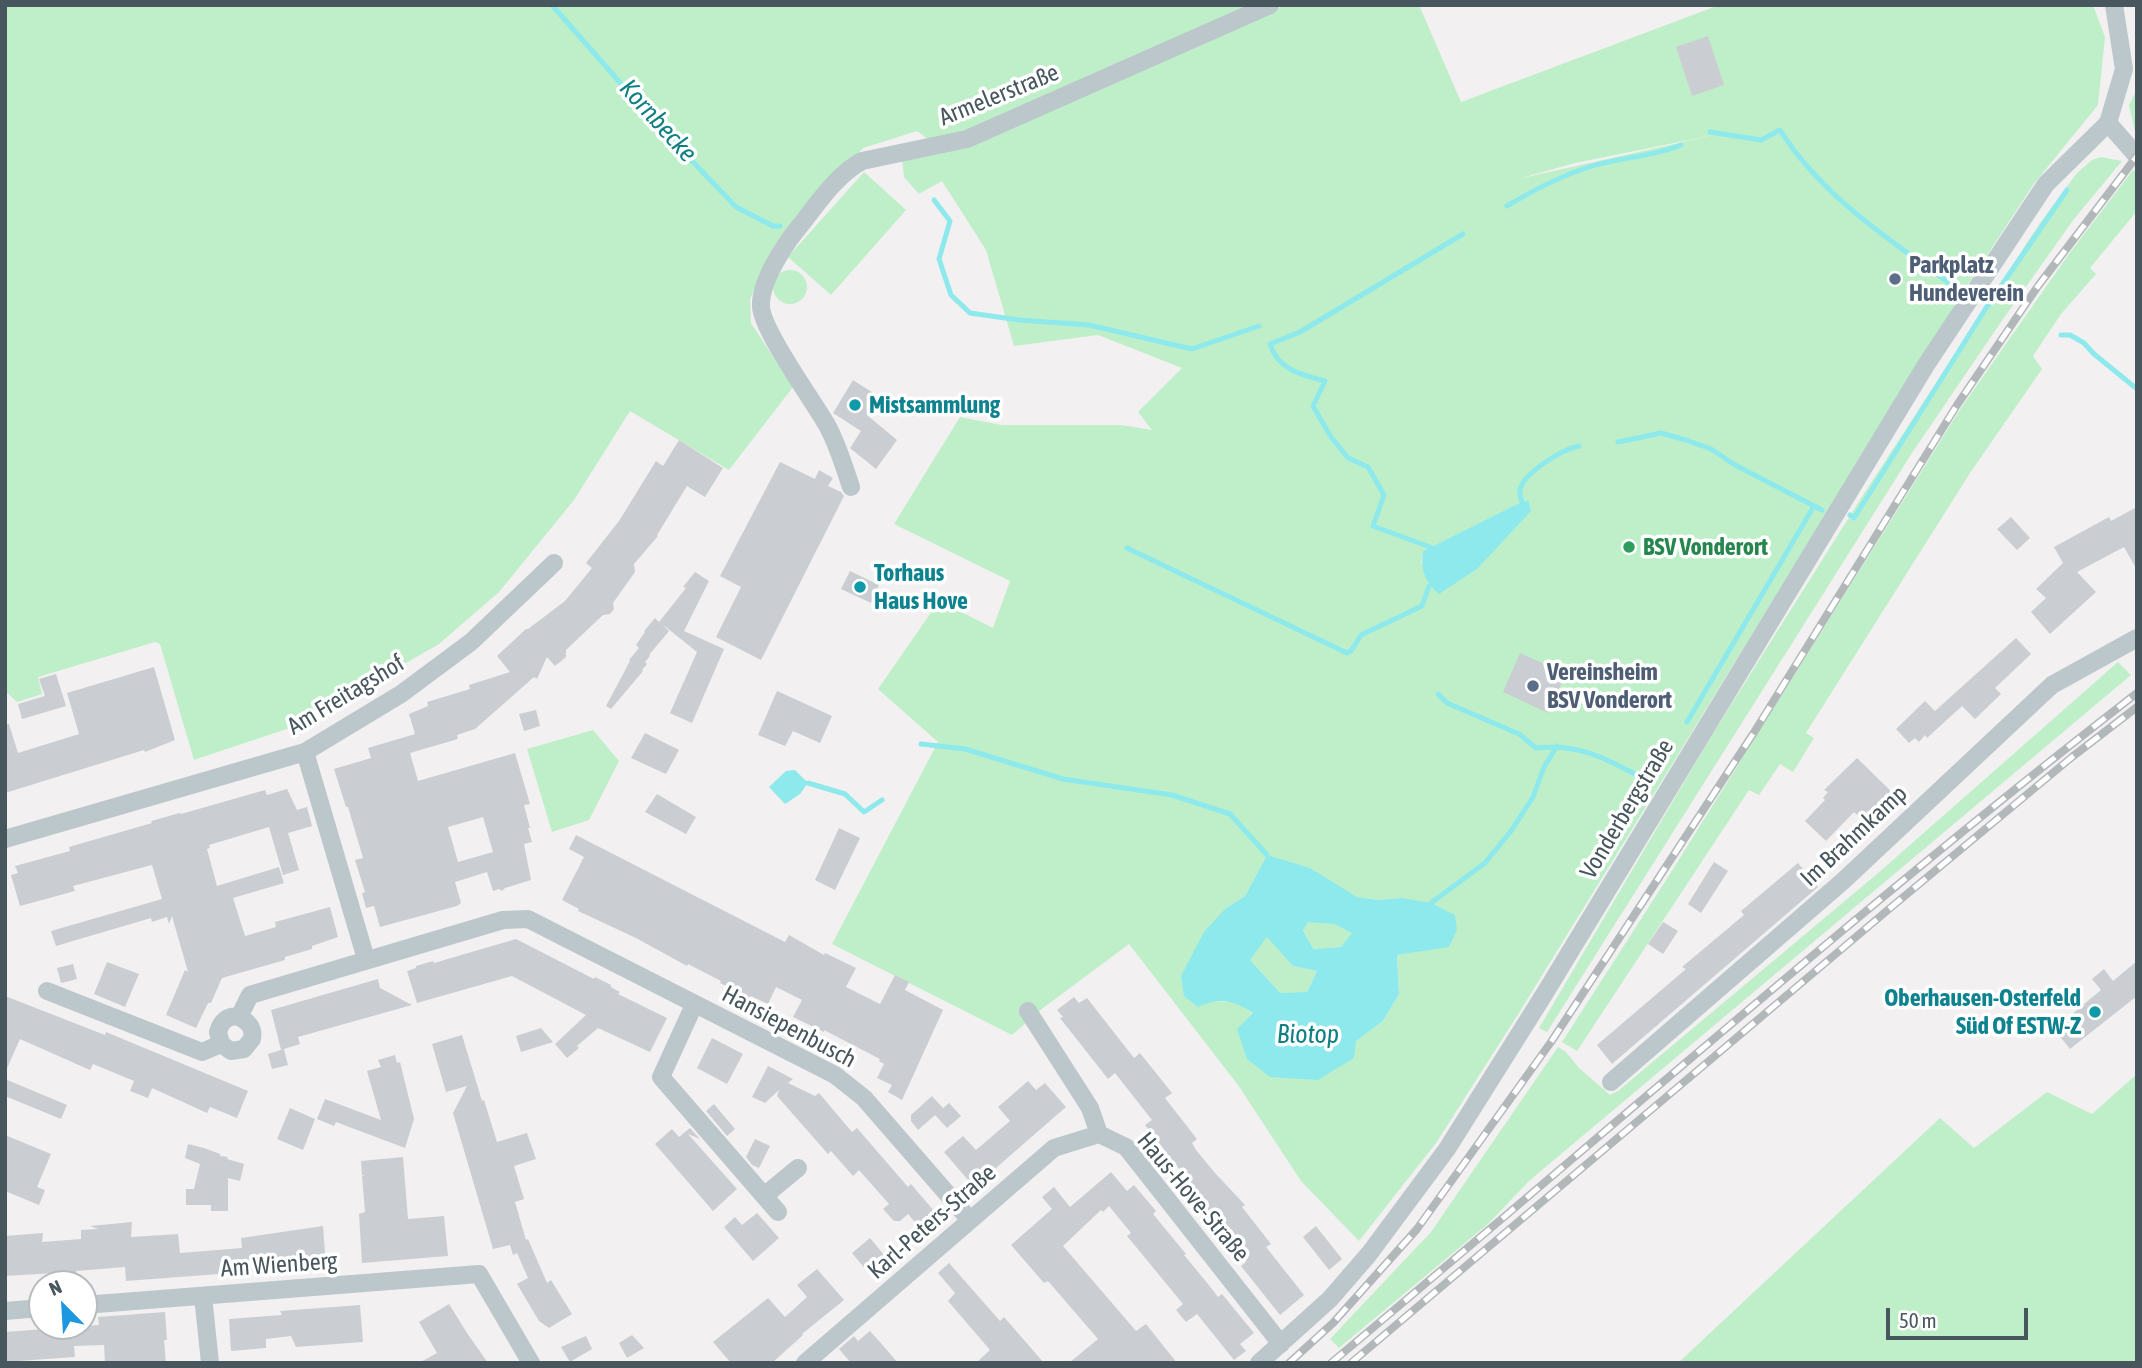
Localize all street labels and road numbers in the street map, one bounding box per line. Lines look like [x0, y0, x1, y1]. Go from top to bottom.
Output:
street label: Armelerstraße [935, 58, 1063, 132]
street label: Am Freitagshof [282, 649, 410, 741]
street label: Vonderbergstraße [1574, 734, 1680, 884]
street label: Im Brahmkamp [1795, 779, 1913, 893]
street label: Hansiepenbusch [717, 980, 861, 1074]
street label: Haus-Hove-Straße [1131, 1127, 1255, 1267]
street label: Karl-Peters-Straße [862, 1159, 1002, 1285]
street label: Am Wienberg [220, 1247, 338, 1283]

